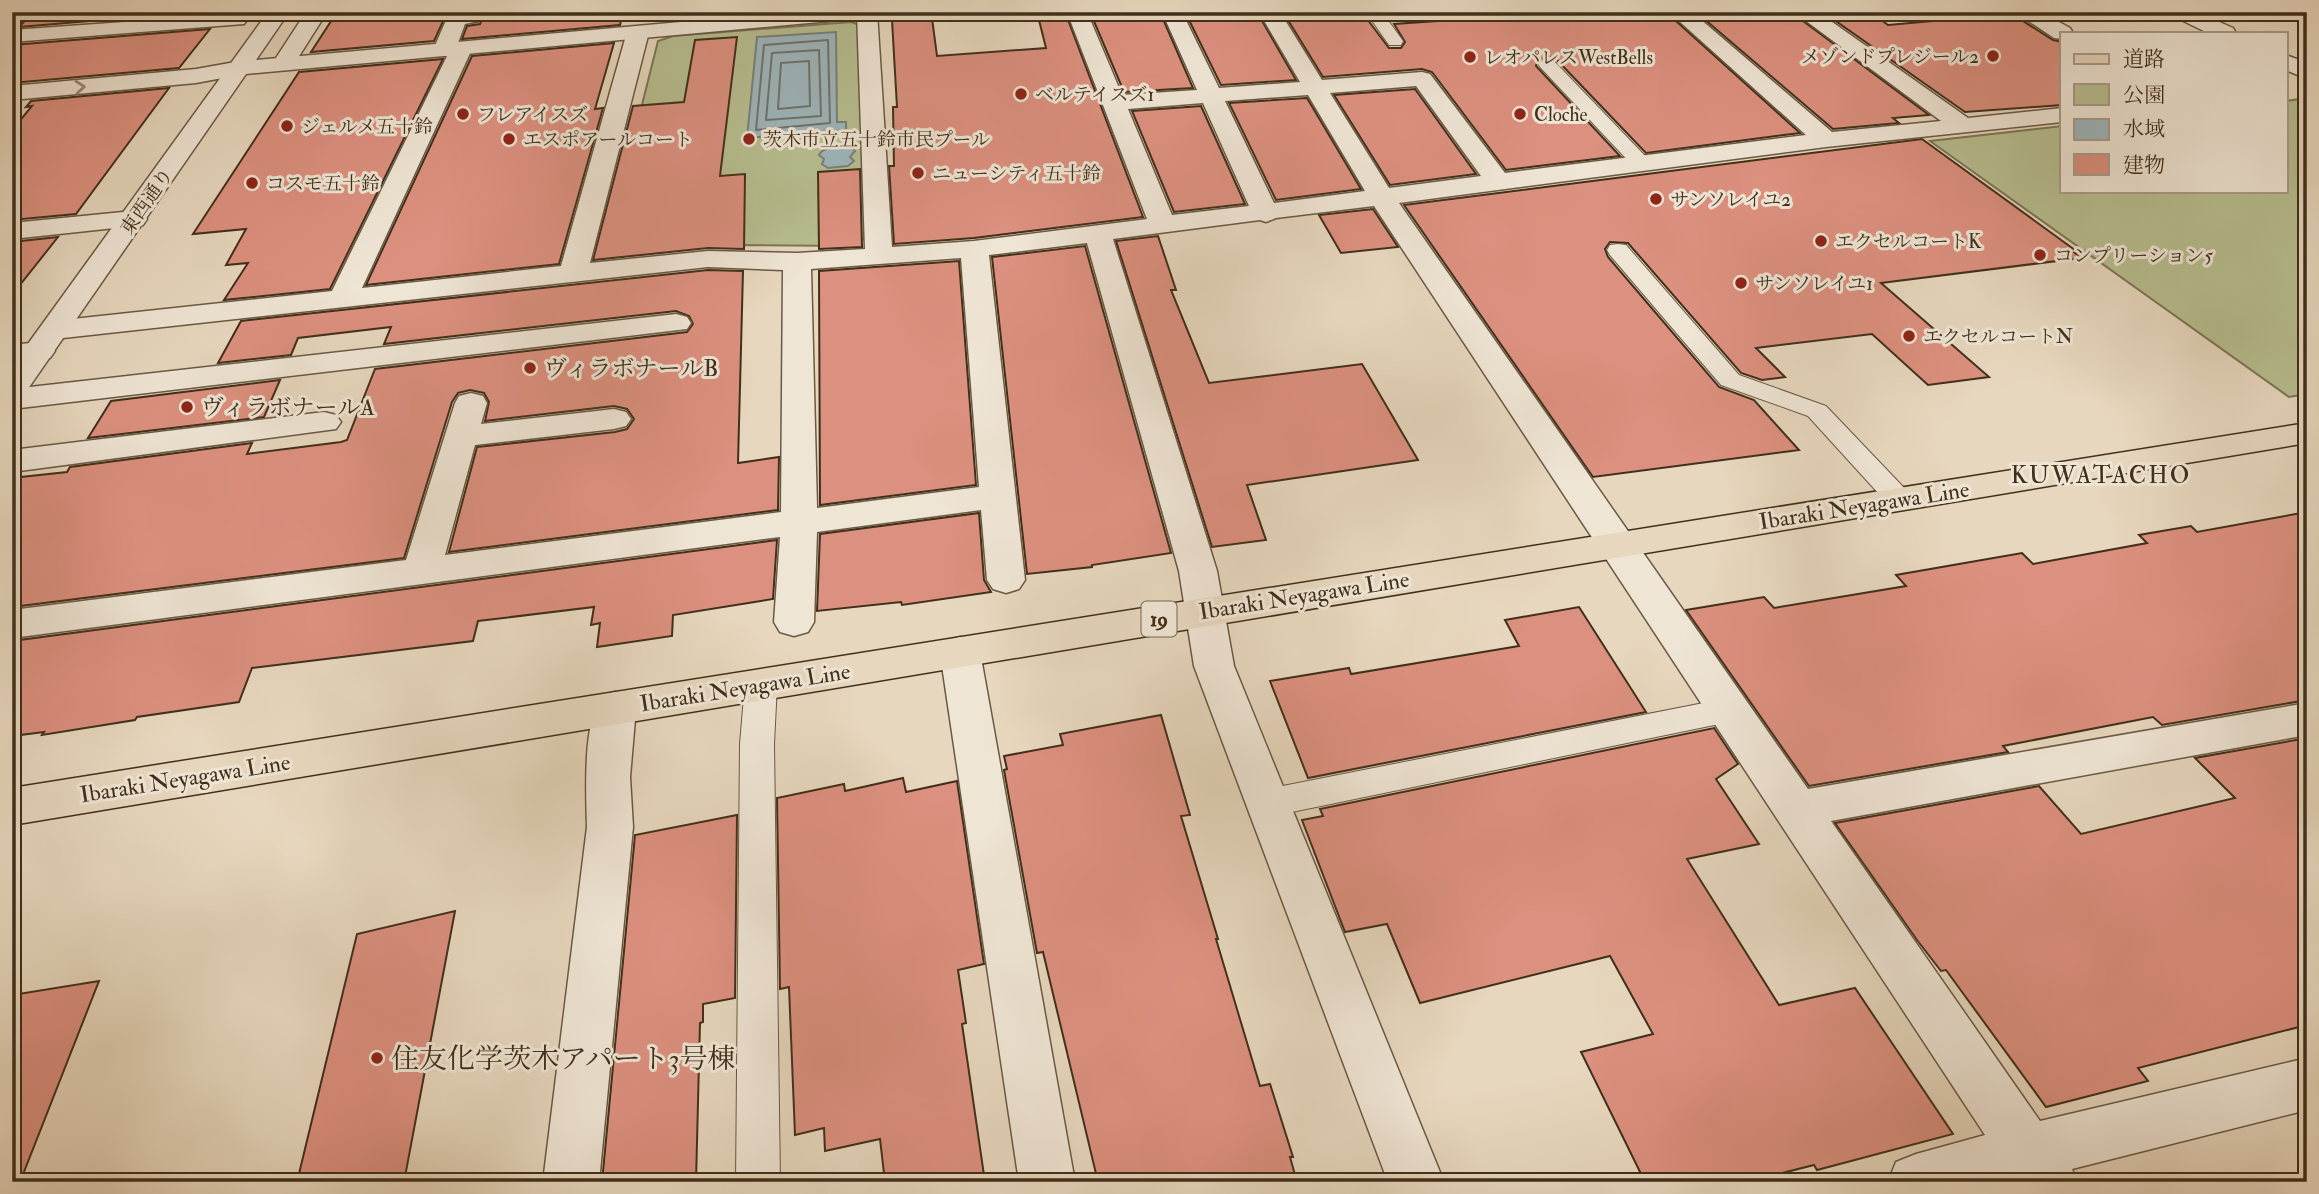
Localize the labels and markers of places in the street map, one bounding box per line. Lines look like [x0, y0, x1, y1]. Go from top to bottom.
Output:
place label: メゾンドプレジール2 [1801, 45, 1979, 69]
place label: レオパレスWestBells [1484, 46, 1653, 70]
marker: メゾンドプレジール2 [1985, 48, 2001, 64]
marker: レオパレスWestBells [1462, 49, 1478, 65]
place label: ベルテイスズ1 [1035, 83, 1154, 107]
marker: ベルテイスズ1 [1013, 86, 1029, 102]
place label: フレアイスズ [477, 103, 588, 127]
place label: Cloche [1534, 103, 1587, 127]
marker: フレアイスズ [455, 106, 471, 122]
marker: Cloche [1512, 106, 1528, 122]
place label: ジェルメ五十鈴 [301, 115, 433, 139]
marker: ジェルメ五十鈴 [279, 118, 295, 134]
place label: エスポアールコート [523, 128, 693, 152]
place label: 茨木市立五十鈴市民プール [763, 128, 990, 152]
marker: エスポアールコート [501, 131, 517, 147]
marker: 茨木市立五十鈴市民プール [741, 131, 757, 147]
place label: ニューシティ五十鈴 [932, 162, 1101, 186]
marker: ニューシティ五十鈴 [910, 165, 926, 181]
place label: コスモ五十鈴 [266, 172, 380, 196]
marker: コスモ五十鈴 [244, 175, 260, 191]
place label: サンソレイユ2 [1670, 188, 1791, 212]
marker: サンソレイユ2 [1648, 191, 1664, 207]
place label: エクセルコートK [1835, 230, 1982, 254]
marker: エクセルコートK [1813, 233, 1829, 249]
place label: コンプリーション5 [2054, 244, 2213, 268]
marker: コンプリーション5 [2032, 247, 2048, 263]
place label: サンソレイユ1 [1755, 272, 1873, 296]
marker: サンソレイユ1 [1733, 275, 1749, 291]
place label: エクセルコートN [1923, 325, 2073, 349]
marker: エクセルコートN [1901, 328, 1917, 344]
place label: ヴィラボナールB [544, 354, 718, 383]
marker: ヴィラボナールB [522, 360, 538, 376]
place label: ヴィラボナールA [201, 393, 375, 422]
marker: ヴィラボナールA [179, 399, 195, 415]
place label: 住友化学茨木アパート3号棟 [391, 1042, 736, 1077]
marker: 住友化学茨木アパート3号棟 [369, 1050, 385, 1066]

